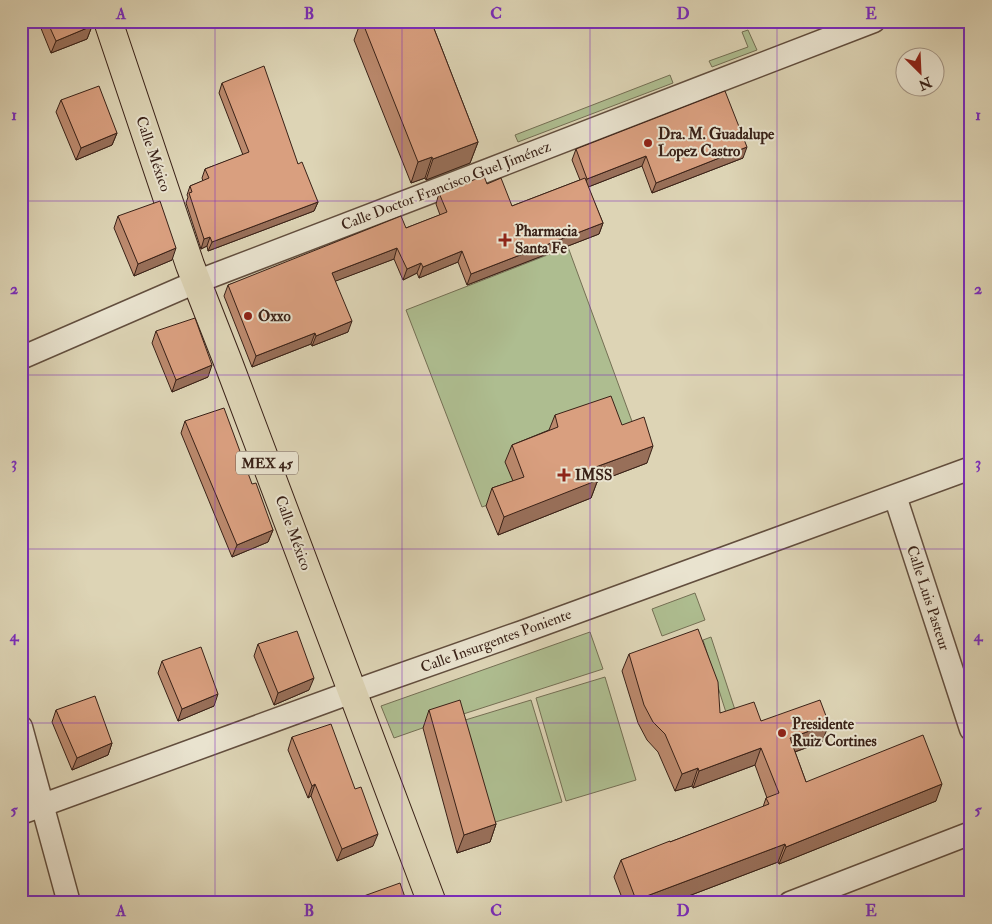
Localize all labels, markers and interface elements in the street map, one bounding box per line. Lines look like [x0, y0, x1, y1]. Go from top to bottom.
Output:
text: A [115, 4, 127, 24]
text: B [304, 4, 314, 24]
text: C [490, 4, 502, 24]
text: D [676, 4, 690, 24]
text: E [865, 4, 877, 24]
north arrow [894, 48, 944, 98]
text: N [915, 73, 935, 94]
text: 1 [11, 105, 17, 125]
text: 1 [975, 105, 981, 125]
street label: Calle México [131, 114, 175, 194]
place label: Dra. M. Guadalupe Lopez Castro [658, 125, 775, 162]
street label: Calle Doctor Francisco Guel Jiménez [338, 137, 554, 236]
marker: Dra. M. Guadalupe Lopez Castro [642, 137, 654, 149]
place label: Pharmacia Santa Fe [515, 222, 578, 258]
marker: Pharmacia Santa Fe [499, 234, 511, 246]
text: 2 [10, 279, 18, 299]
text: 2 [974, 279, 982, 299]
place label: Oxxo [258, 307, 291, 326]
marker: Oxxo [242, 310, 254, 322]
road number: MEX 45 [236, 452, 298, 474]
text: 3 [11, 453, 17, 473]
text: 3 [975, 453, 981, 473]
place label: IMSS [575, 466, 612, 485]
marker: IMSS [557, 468, 571, 482]
street label: Calle México [271, 493, 315, 573]
street label: Calle Luis Pasteur [902, 543, 954, 653]
street label: Calle Insurgentes Poniente [418, 605, 574, 677]
text: 4 [9, 626, 20, 646]
text: 4 [973, 626, 984, 646]
place label: Presidente Ruiz Cortines [792, 715, 877, 751]
marker: Presidente Ruiz Cortines [776, 727, 788, 739]
text: 5 [10, 800, 18, 820]
text: 5 [974, 800, 982, 820]
text: A [115, 901, 127, 921]
text: B [304, 901, 314, 921]
text: C [490, 901, 502, 921]
text: D [676, 901, 690, 921]
text: E [865, 901, 877, 921]

